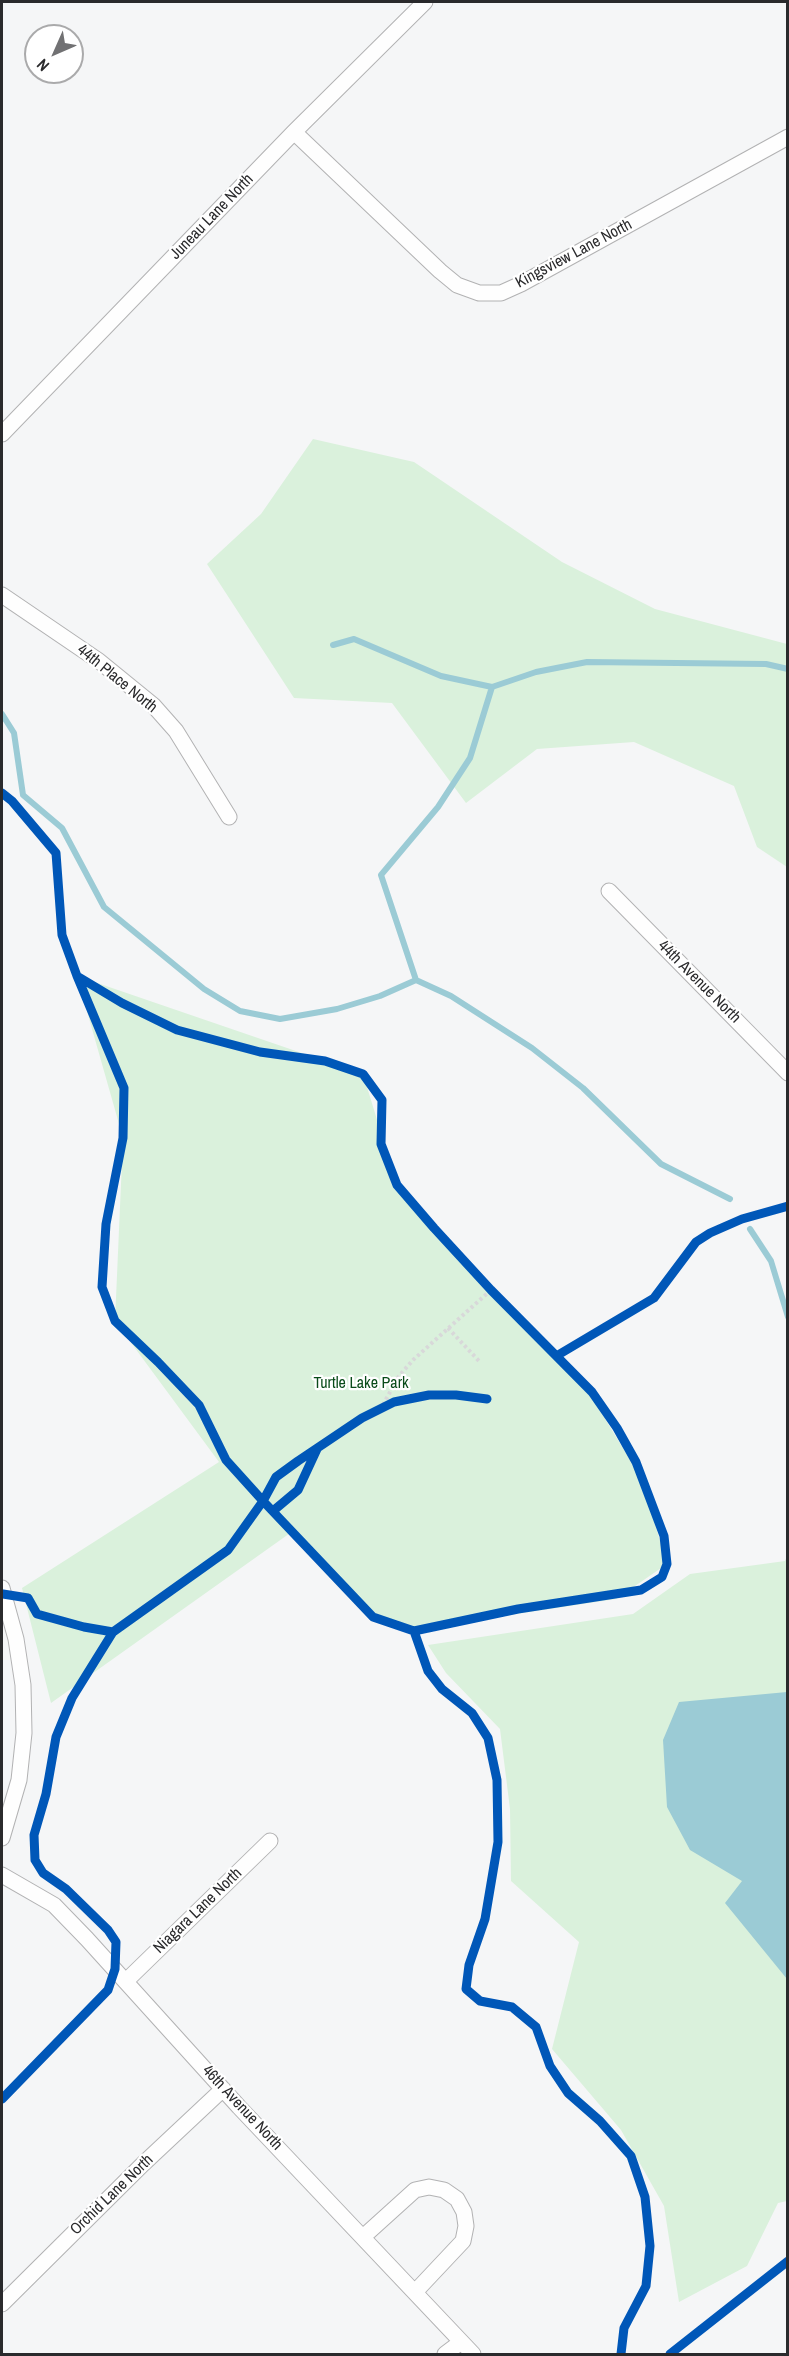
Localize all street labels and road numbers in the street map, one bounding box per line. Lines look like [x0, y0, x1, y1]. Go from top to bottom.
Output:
street label: Juneau Lane North [166, 170, 258, 264]
street label: Kingsview Lane North [513, 215, 635, 293]
street label: 44th Place North [73, 641, 161, 717]
street label: 44th Avenue North [654, 937, 744, 1027]
street label: Niagara Lane North [150, 1864, 246, 1958]
street label: 46th Avenue North [198, 2062, 286, 2154]
street label: Orchid Lane North [67, 2151, 157, 2239]

